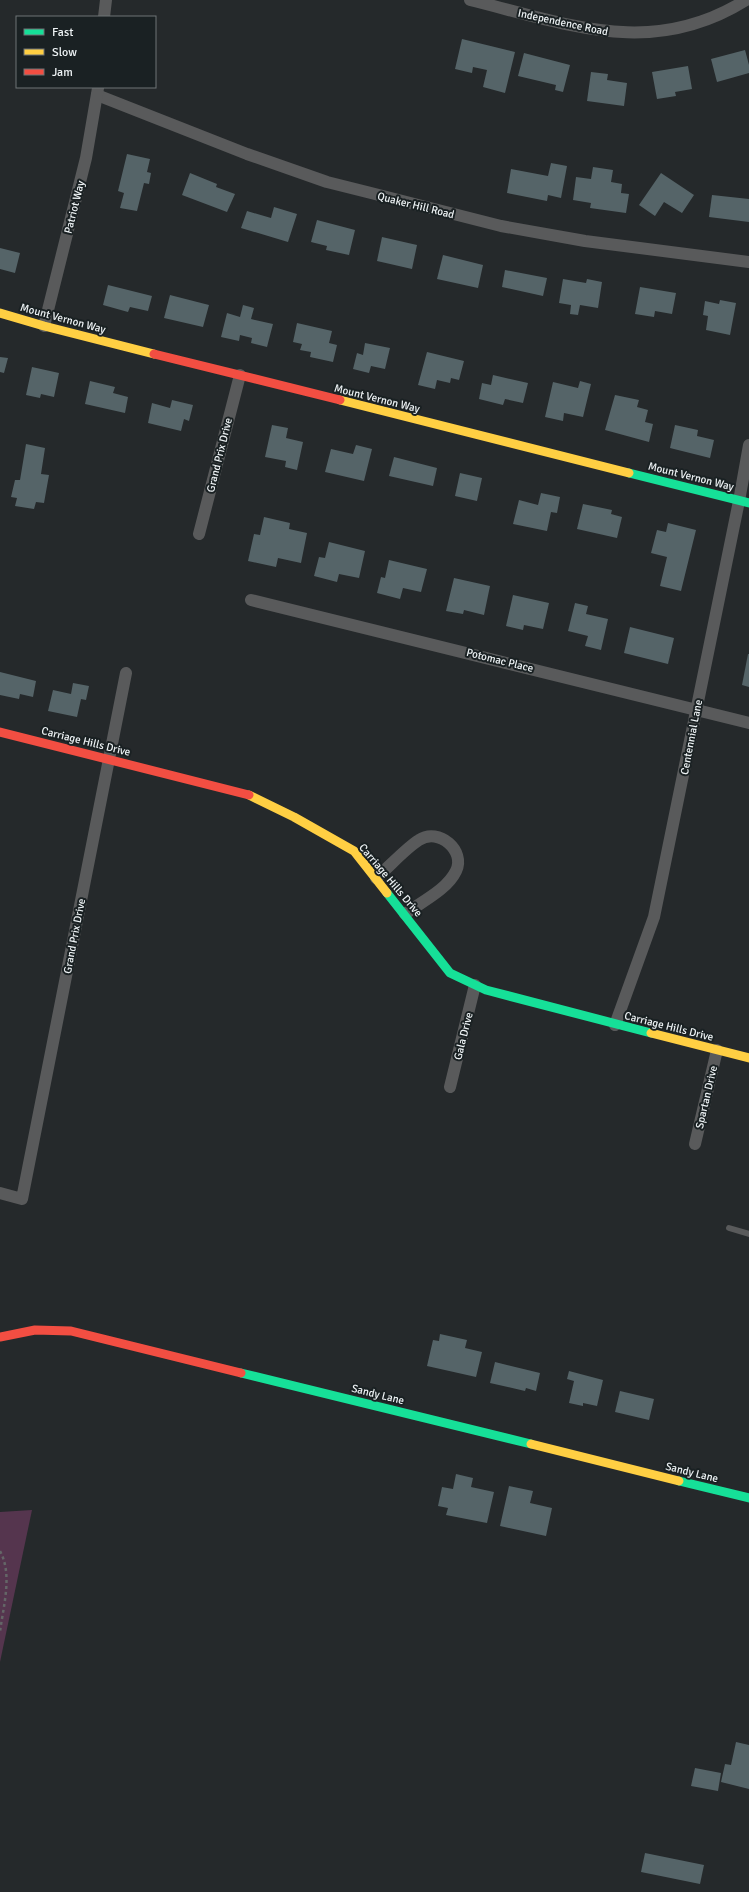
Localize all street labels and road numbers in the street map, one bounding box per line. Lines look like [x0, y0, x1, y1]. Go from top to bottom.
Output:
street label: Independence Road [517, 7, 609, 38]
street label: Patriot Way [62, 179, 88, 235]
street label: Quaker Hill Road [376, 190, 456, 221]
street label: Mount Vernon Way [19, 301, 108, 336]
street label: Mount Vernon Way [333, 382, 422, 416]
street label: Grand Prix Drive [204, 417, 235, 494]
street label: Mount Vernon Way [647, 460, 736, 494]
street label: Potomac Place [465, 646, 535, 675]
street label: Centennial Lane [678, 698, 705, 776]
street label: Carriage Hills Drive [40, 724, 132, 759]
street label: Carriage Hills Drive [356, 841, 425, 919]
street label: Grand Prix Drive [61, 897, 88, 975]
street label: Carriage Hills Drive [623, 1009, 715, 1044]
street label: Gala Drive [451, 1011, 476, 1061]
street label: Spartan Drive [693, 1064, 720, 1130]
street label: Sandy Lane [350, 1382, 406, 1407]
street label: Sandy Lane [664, 1460, 720, 1485]

